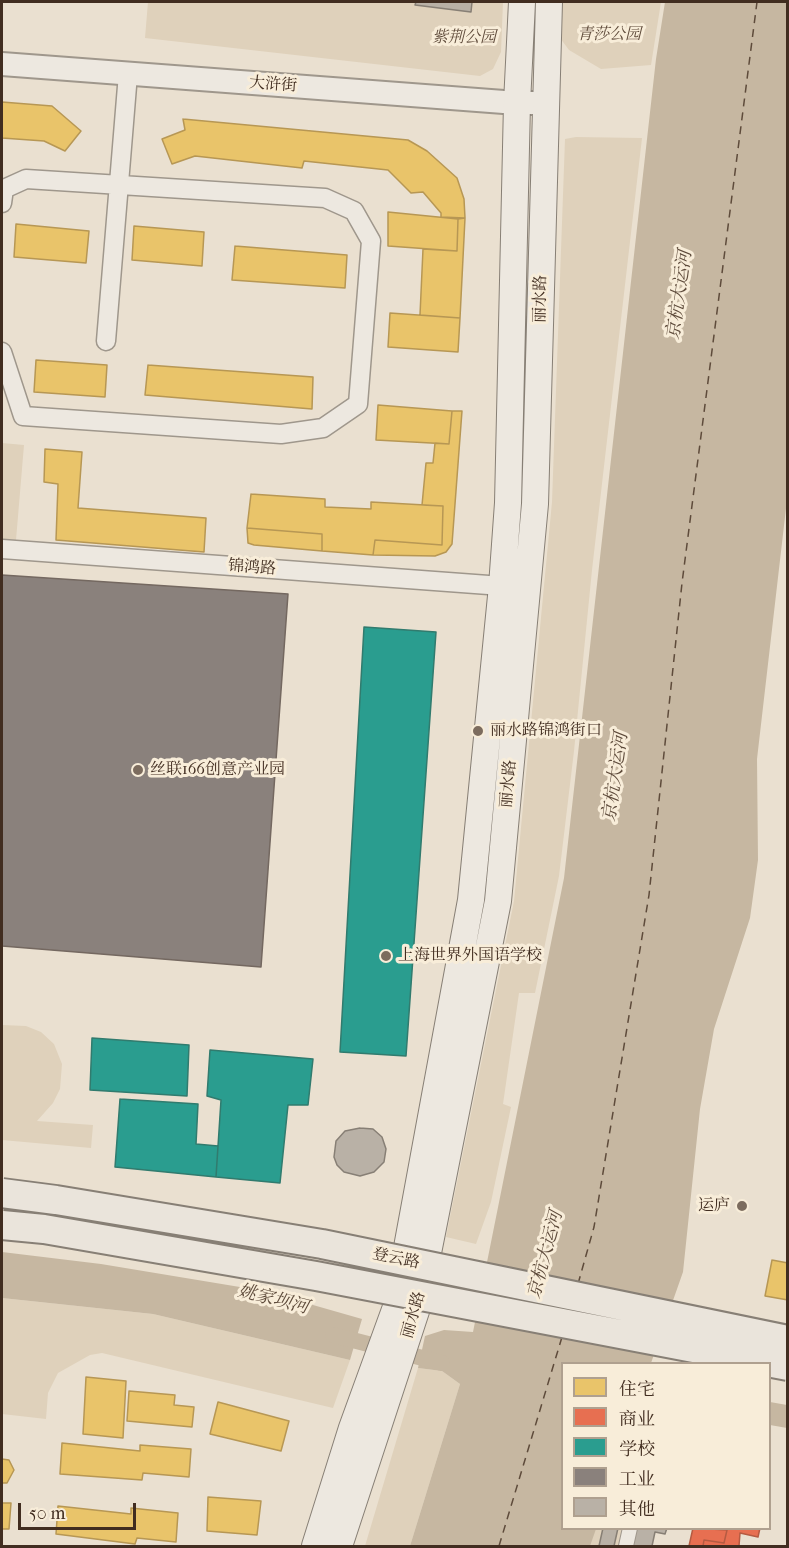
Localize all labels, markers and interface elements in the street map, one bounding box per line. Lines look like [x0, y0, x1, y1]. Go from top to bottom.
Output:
park label: 青莎公园 [577, 25, 641, 45]
park label: 紫荆公园 [432, 28, 496, 48]
street label: 大浒街 [248, 74, 298, 96]
water label: 京杭大运河 [663, 249, 697, 341]
street label: 丽水路 [531, 275, 551, 323]
street label: 锦鸿路 [227, 557, 277, 579]
place label: 丽水路锦鸿街口 [490, 721, 602, 741]
marker: 丽水路锦鸿街口 [471, 724, 485, 738]
water label: 京杭大运河 [599, 731, 633, 823]
street label: 丽水路 [497, 759, 521, 809]
place label: 丝联166创意产业园 [150, 760, 285, 780]
marker: 丝联166创意产业园 [131, 763, 145, 777]
place label: 上海世界外国语学校 [398, 946, 542, 966]
marker: 上海世界外国语学校 [379, 949, 393, 963]
place label: 运庐 [698, 1196, 730, 1216]
marker: 运庐 [735, 1199, 749, 1213]
water label: 京杭大运河 [524, 1209, 568, 1301]
street label: 登云路 [371, 1245, 421, 1273]
water label: 姚家坝河 [235, 1281, 311, 1319]
street label: 丽水路 [398, 1289, 430, 1341]
legend [561, 1362, 771, 1530]
text: 住宅 [619, 1379, 655, 1400]
text: 商业 [619, 1409, 655, 1430]
text: 学校 [619, 1439, 655, 1460]
text: 工业 [619, 1469, 655, 1490]
scale bar [21, 1491, 140, 1529]
text: 其他 [619, 1499, 655, 1520]
text: 50 m [29, 1503, 65, 1524]

